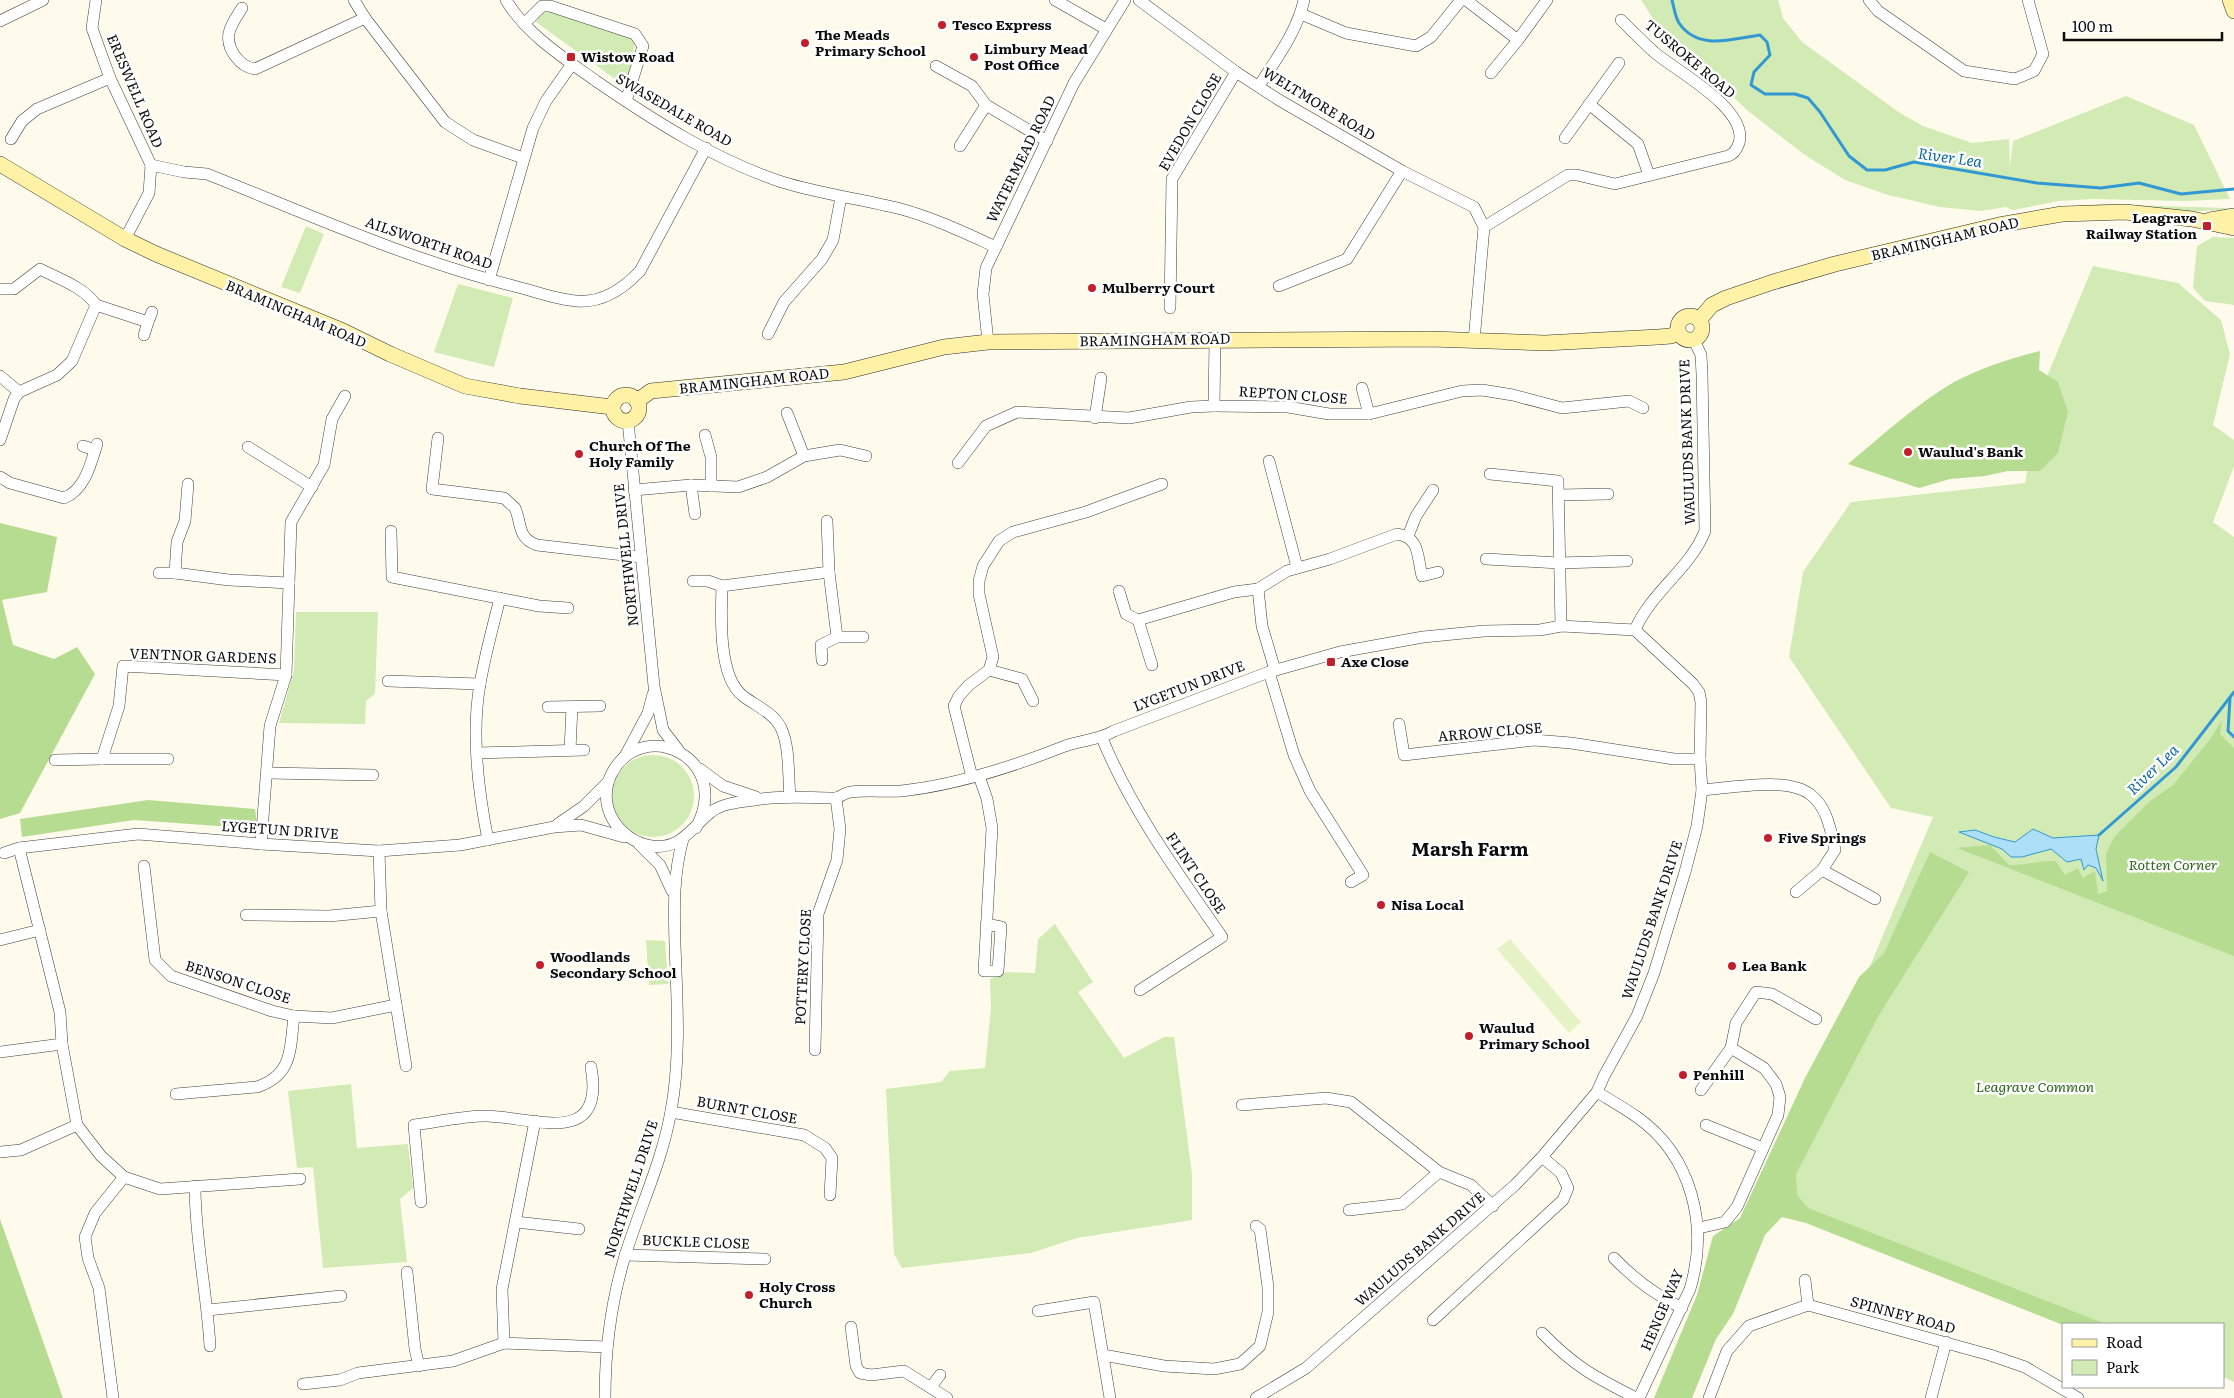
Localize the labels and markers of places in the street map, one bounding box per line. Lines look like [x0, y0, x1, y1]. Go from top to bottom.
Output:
place label: Tesco Express [952, 14, 1052, 34]
marker: Tesco Express [936, 19, 948, 31]
place label: The Meads Primary School [815, 24, 926, 60]
marker: The Meads Primary School [799, 37, 811, 49]
place label: Limbury Mead Post Office [984, 38, 1088, 74]
place label: Wistow Road [581, 46, 674, 66]
marker: Wistow Road [565, 51, 577, 63]
marker: Limbury Mead Post Office [968, 51, 980, 63]
place label: Leagrave Railway Station [2086, 207, 2197, 243]
marker: Leagrave Railway Station [2201, 220, 2213, 232]
place label: Mulberry Court [1102, 277, 1216, 297]
marker: Mulberry Court [1086, 282, 1098, 294]
place label: Church Of The Holy Family [589, 435, 691, 471]
place label: Waulud's Bank [1918, 441, 2024, 461]
marker: Waulud's Bank [1902, 446, 1914, 458]
marker: Church Of The Holy Family [573, 448, 585, 460]
place label: Axe Close [1341, 651, 1409, 671]
marker: Axe Close [1325, 656, 1337, 668]
place label: Five Springs [1778, 827, 1866, 847]
marker: Five Springs [1762, 832, 1774, 844]
place label: Nisa Local [1391, 894, 1464, 914]
marker: Nisa Local [1375, 899, 1387, 911]
place label: Woodlands Secondary School [550, 946, 677, 982]
place label: Lea Bank [1742, 955, 1807, 975]
marker: Woodlands Secondary School [534, 959, 546, 971]
marker: Lea Bank [1726, 960, 1738, 972]
place label: Waulud Primary School [1479, 1017, 1590, 1053]
marker: Waulud Primary School [1463, 1030, 1475, 1042]
place label: Penhill [1693, 1064, 1744, 1084]
marker: Penhill [1677, 1069, 1689, 1081]
place label: Holy Cross Church [759, 1276, 835, 1312]
marker: Holy Cross Church [743, 1289, 755, 1301]

